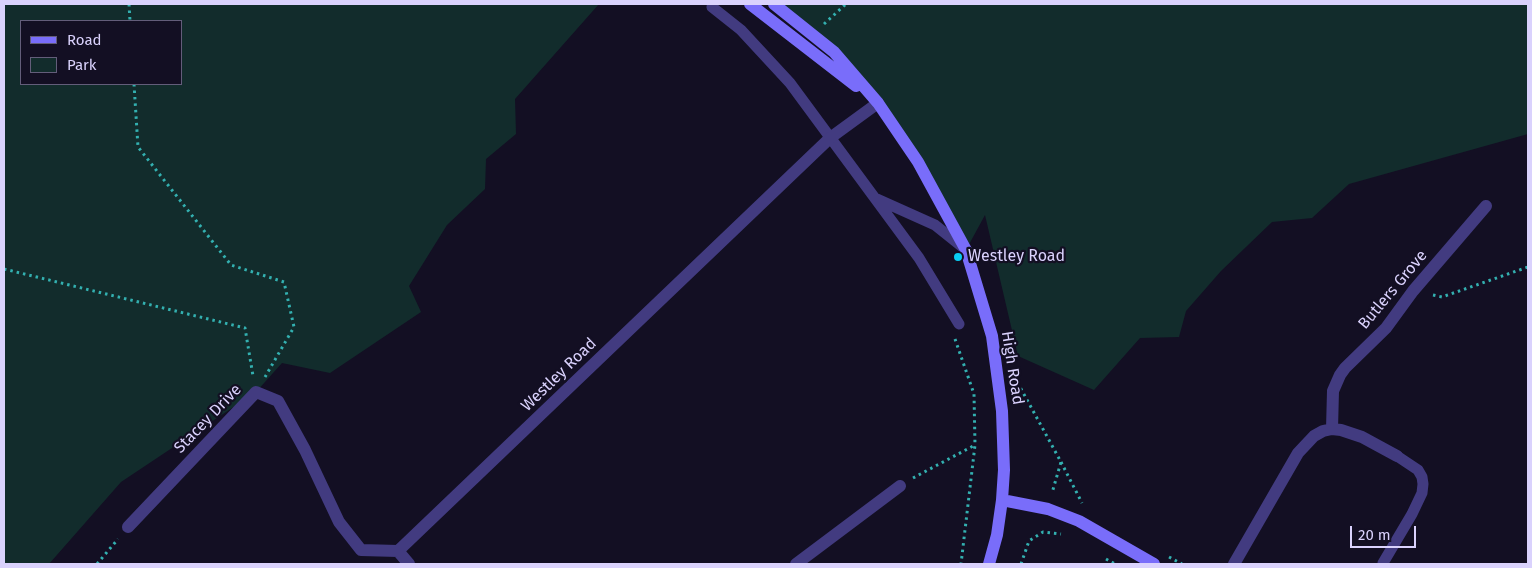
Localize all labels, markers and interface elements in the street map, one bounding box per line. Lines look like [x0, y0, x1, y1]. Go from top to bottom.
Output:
legend [20, 20, 182, 85]
text: Road [67, 31, 102, 49]
text: Park [67, 56, 97, 74]
place label: Westley Road [968, 247, 1065, 267]
street label: Butlers Grove [1354, 247, 1432, 333]
marker: Westley Road [952, 251, 964, 263]
street label: High Road [997, 330, 1027, 406]
street label: Westley Road [517, 334, 601, 416]
street label: Stacey Drive [170, 380, 246, 458]
scale bar [1352, 516, 1418, 548]
text: 20 m [1358, 526, 1391, 544]

